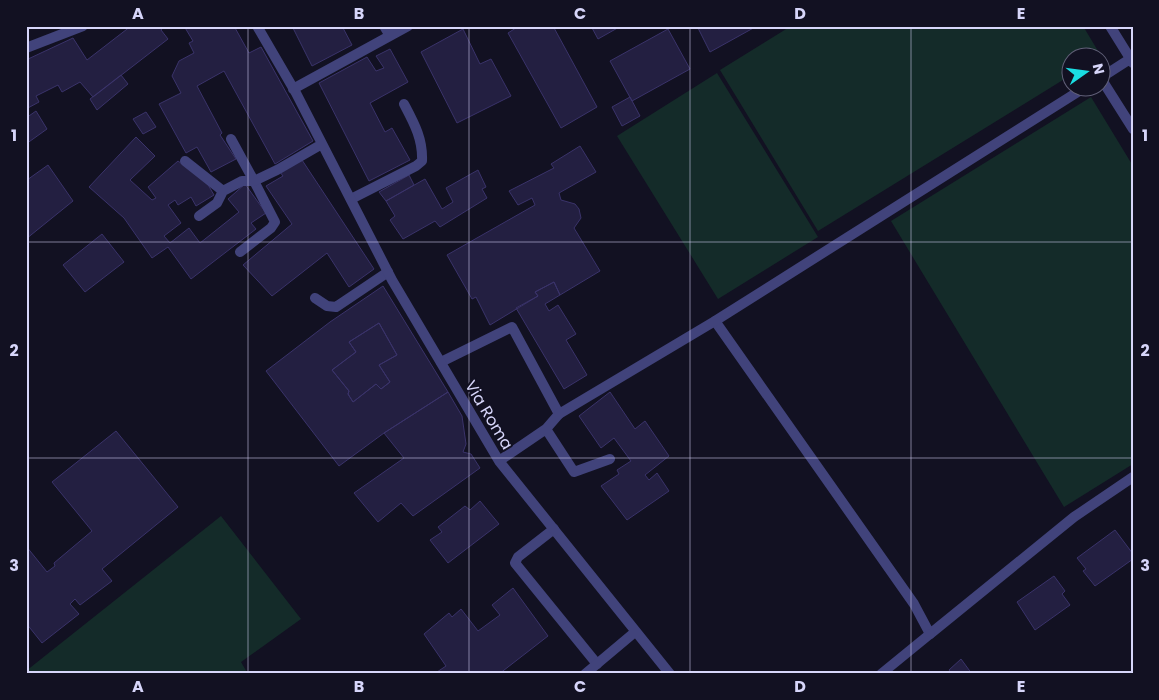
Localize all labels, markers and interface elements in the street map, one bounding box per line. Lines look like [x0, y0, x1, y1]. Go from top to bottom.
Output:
text: A [132, 2, 144, 25]
text: B [354, 2, 364, 25]
text: C [574, 2, 586, 25]
text: D [794, 2, 806, 25]
text: E [1017, 2, 1025, 25]
north arrow [1062, 48, 1112, 98]
text: N [1088, 61, 1110, 76]
text: 1 [11, 124, 17, 147]
text: 1 [1142, 124, 1148, 147]
text: 2 [9, 339, 19, 362]
text: 2 [1140, 339, 1150, 362]
street label: Via Roma [459, 376, 519, 454]
text: 3 [9, 554, 19, 577]
text: 3 [1140, 554, 1150, 577]
text: A [132, 675, 144, 698]
text: B [354, 675, 364, 698]
text: C [574, 675, 586, 698]
text: D [794, 675, 806, 698]
text: E [1017, 675, 1025, 698]

